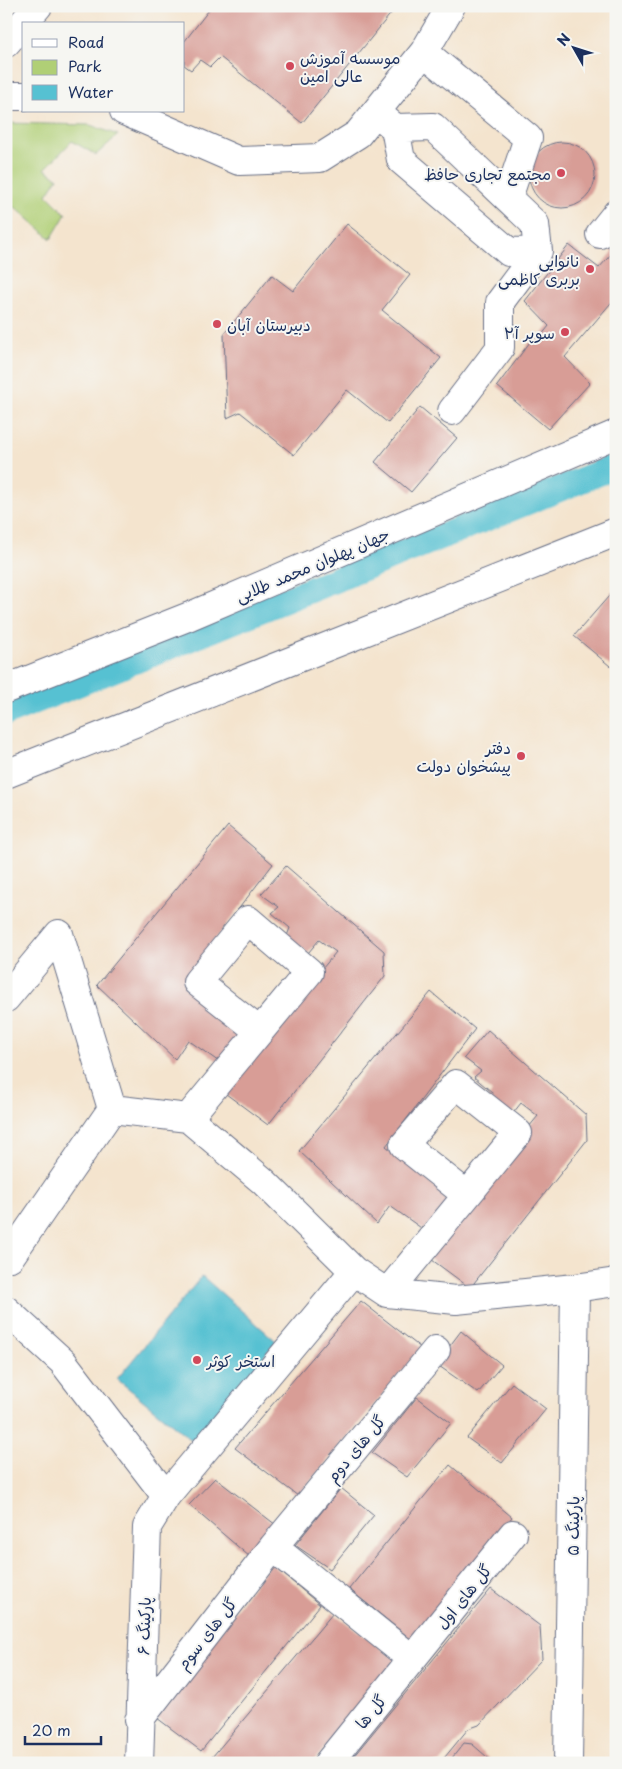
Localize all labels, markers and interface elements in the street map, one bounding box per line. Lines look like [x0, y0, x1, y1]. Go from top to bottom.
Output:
legend [22, 22, 185, 112]
north arrow [550, 22, 600, 72]
text: N [552, 29, 575, 50]
text: Road [68, 30, 104, 53]
place label: موسسه آموزش عالی امین [300, 45, 400, 87]
text: Park [68, 54, 102, 77]
marker: موسسه آموزش عالی امین [284, 60, 296, 72]
text: Water [68, 80, 113, 103]
place label: مجتمع تجاری حافظ [424, 161, 551, 186]
marker: مجتمع تجاری حافظ [555, 167, 567, 179]
place label: نانوایی بربری کاظمی [498, 248, 580, 290]
marker: نانوایی بربری کاظمی [584, 263, 596, 275]
place label: دبیرستان آبان [227, 312, 311, 336]
marker: دبیرستان آبان [211, 318, 223, 330]
place label: سوپر آ۲ [504, 320, 555, 344]
marker: سوپر آ۲ [559, 326, 571, 338]
street label: جهان پهلوان محمد طلایی [231, 521, 393, 607]
place label: دفتر پیشخوان دولت [417, 735, 511, 777]
marker: دفتر پیشخوان دولت [515, 750, 527, 762]
place label: استخر کوثر [205, 1348, 275, 1372]
marker: استخر کوثر [191, 1354, 203, 1366]
street label: گل های دوم [320, 1409, 392, 1488]
street label: پارکینگ ۵ [559, 1496, 585, 1556]
street label: گل های اول [429, 1558, 497, 1634]
street label: گل های سوم [170, 1592, 244, 1675]
street label: پارکینگ ۶ [130, 1596, 156, 1656]
street label: گل ها [349, 1688, 391, 1733]
scale bar [25, 1714, 101, 1746]
text: 20 m [32, 1718, 71, 1741]

